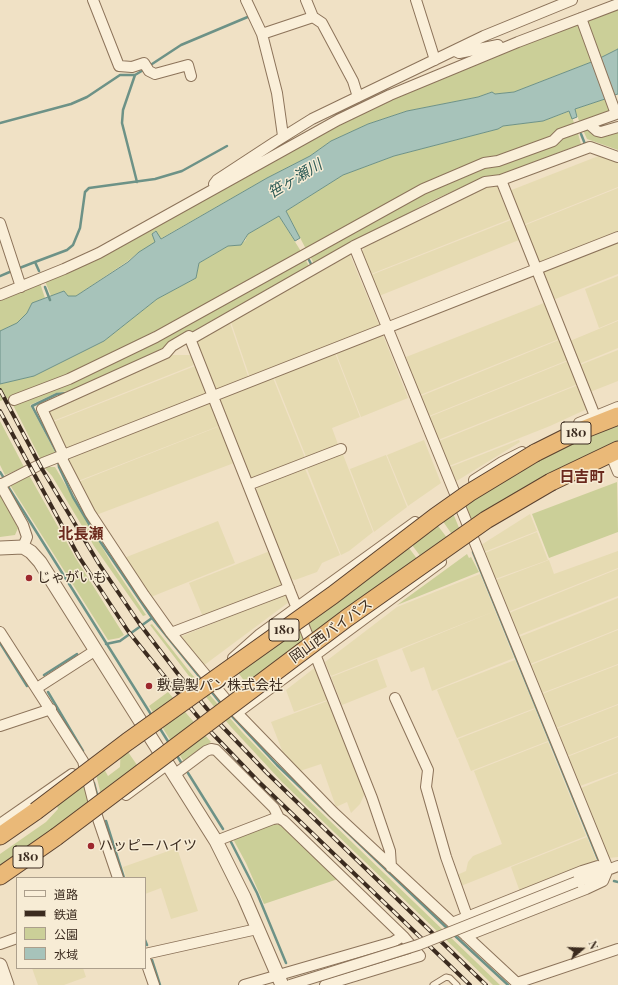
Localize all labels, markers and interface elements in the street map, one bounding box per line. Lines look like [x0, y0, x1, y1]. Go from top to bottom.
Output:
water label: 笹ヶ瀬川 [265, 156, 325, 202]
road number: 180 [561, 422, 591, 444]
district label: 日吉町 [560, 468, 604, 486]
district label: 北長瀬 [59, 525, 103, 543]
place label: じゃがいも [37, 570, 107, 586]
marker: じゃがいも [24, 573, 34, 583]
street label: 岡山西バイパス [286, 595, 376, 667]
road number: 180 [269, 619, 299, 641]
place label: 敷島製パン株式会社 [157, 678, 283, 694]
marker: 敷島製パン株式会社 [144, 681, 154, 691]
place label: ハッピーハイツ [99, 838, 197, 854]
marker: ハッピーハイツ [86, 841, 96, 851]
road number: 180 [13, 846, 43, 868]
legend [16, 877, 146, 969]
text: 道路 [54, 886, 78, 902]
text: 鉄道 [54, 906, 78, 922]
text: 公園 [54, 926, 78, 942]
north arrow [562, 929, 602, 969]
text: N [585, 939, 602, 951]
text: 水域 [54, 946, 78, 962]

